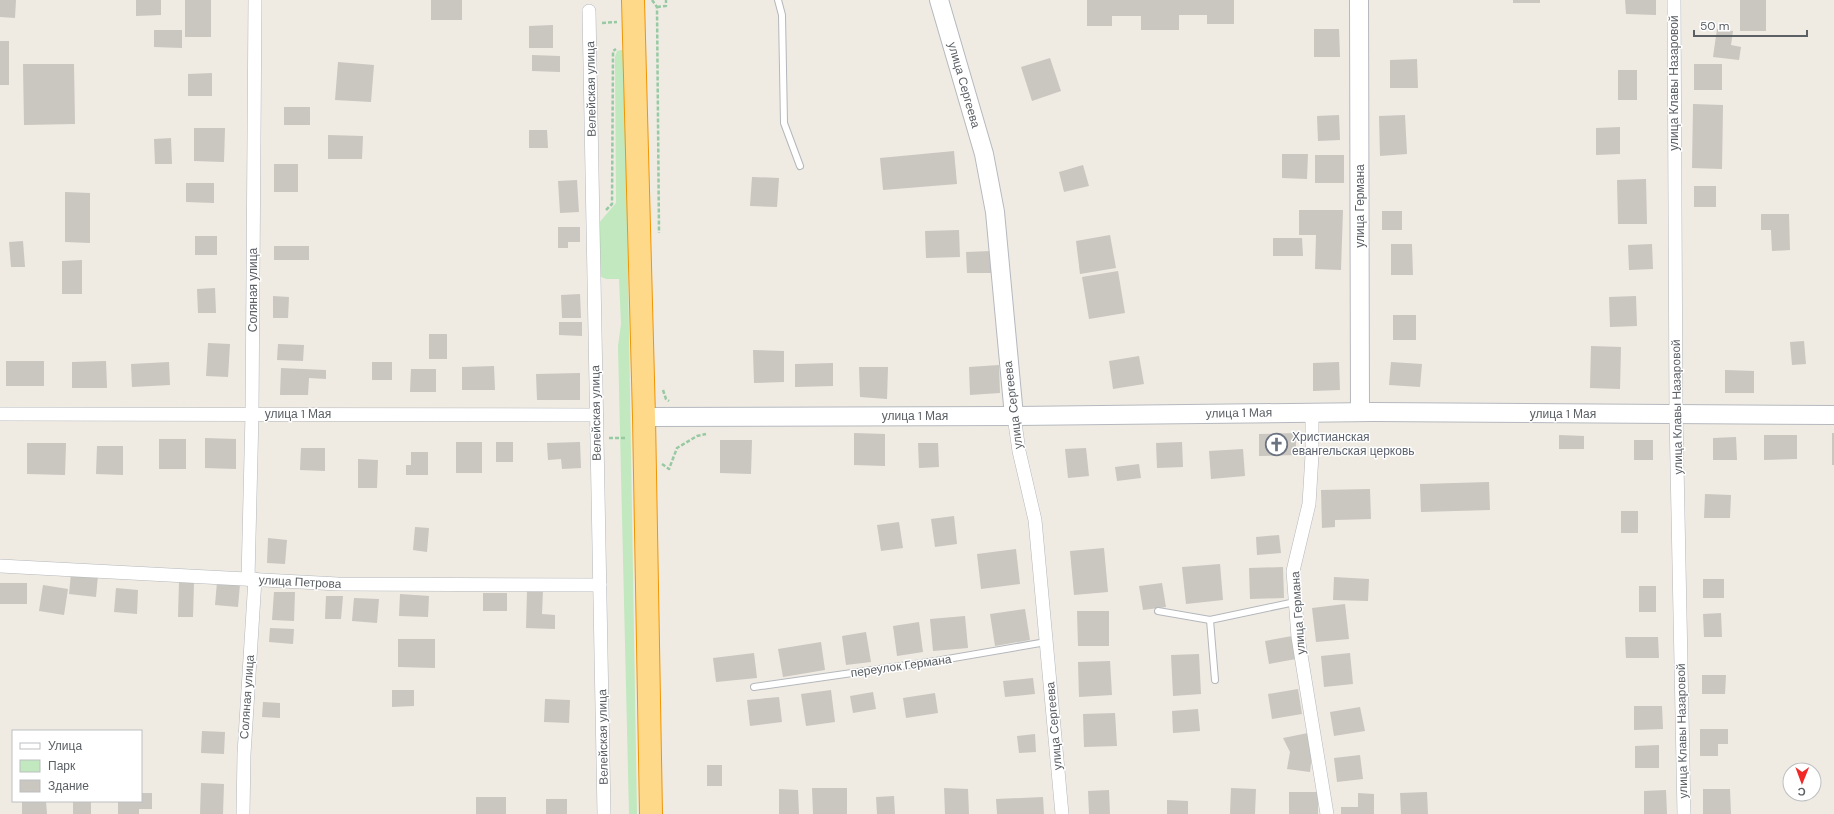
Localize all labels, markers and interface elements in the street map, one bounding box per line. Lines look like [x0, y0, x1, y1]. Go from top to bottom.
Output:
scale bar [1694, 12, 1807, 38]
street label: улица Клавы Назаровой [1666, 15, 1682, 151]
text: 50 m [1700, 18, 1729, 34]
street label: улица Сергеева [944, 40, 984, 130]
street label: Велейская улица [582, 41, 600, 137]
street label: улица Германа [1352, 164, 1368, 248]
street label: Соляная улица [245, 247, 261, 332]
street label: улица Клавы Назаровой [1668, 339, 1686, 475]
street label: улица Сергеева [1000, 360, 1026, 450]
street label: Велейская улица [587, 365, 605, 461]
street label: улица 1 Мая [1206, 404, 1272, 422]
street label: улица 1 Мая [265, 406, 331, 422]
street label: улица 1 Мая [1530, 406, 1596, 422]
street label: улица 1 Мая [882, 408, 948, 424]
place label: Христианская евангельская церковь [1292, 429, 1415, 459]
church icon: Христианская евангельская церковь [1264, 431, 1290, 457]
street label: улица Германа [1287, 570, 1309, 655]
street label: улица Петрова [258, 572, 342, 592]
street label: переулок Германа [850, 651, 953, 681]
street label: Соляная улица [236, 654, 258, 740]
street label: улица Клавы Назаровой [1673, 663, 1691, 799]
street label: улица Сергеева [1042, 681, 1066, 771]
street label: Велейская улица [594, 689, 612, 785]
legend [12, 730, 142, 802]
text: Улица [48, 738, 82, 754]
text: Парк [48, 758, 76, 774]
north arrow [1782, 762, 1822, 802]
text: Здание [48, 778, 89, 794]
text: С [1798, 785, 1806, 799]

